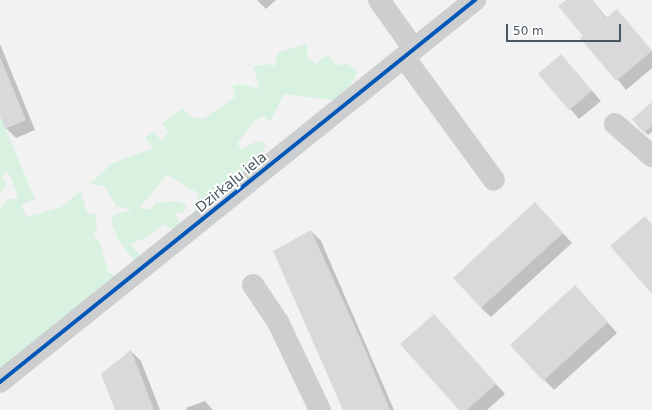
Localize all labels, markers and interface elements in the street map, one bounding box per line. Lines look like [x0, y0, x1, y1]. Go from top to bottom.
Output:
scale bar [508, 16, 623, 42]
text: 50 m [513, 24, 544, 38]
street label: Dzirkaļu iela [192, 148, 270, 216]

